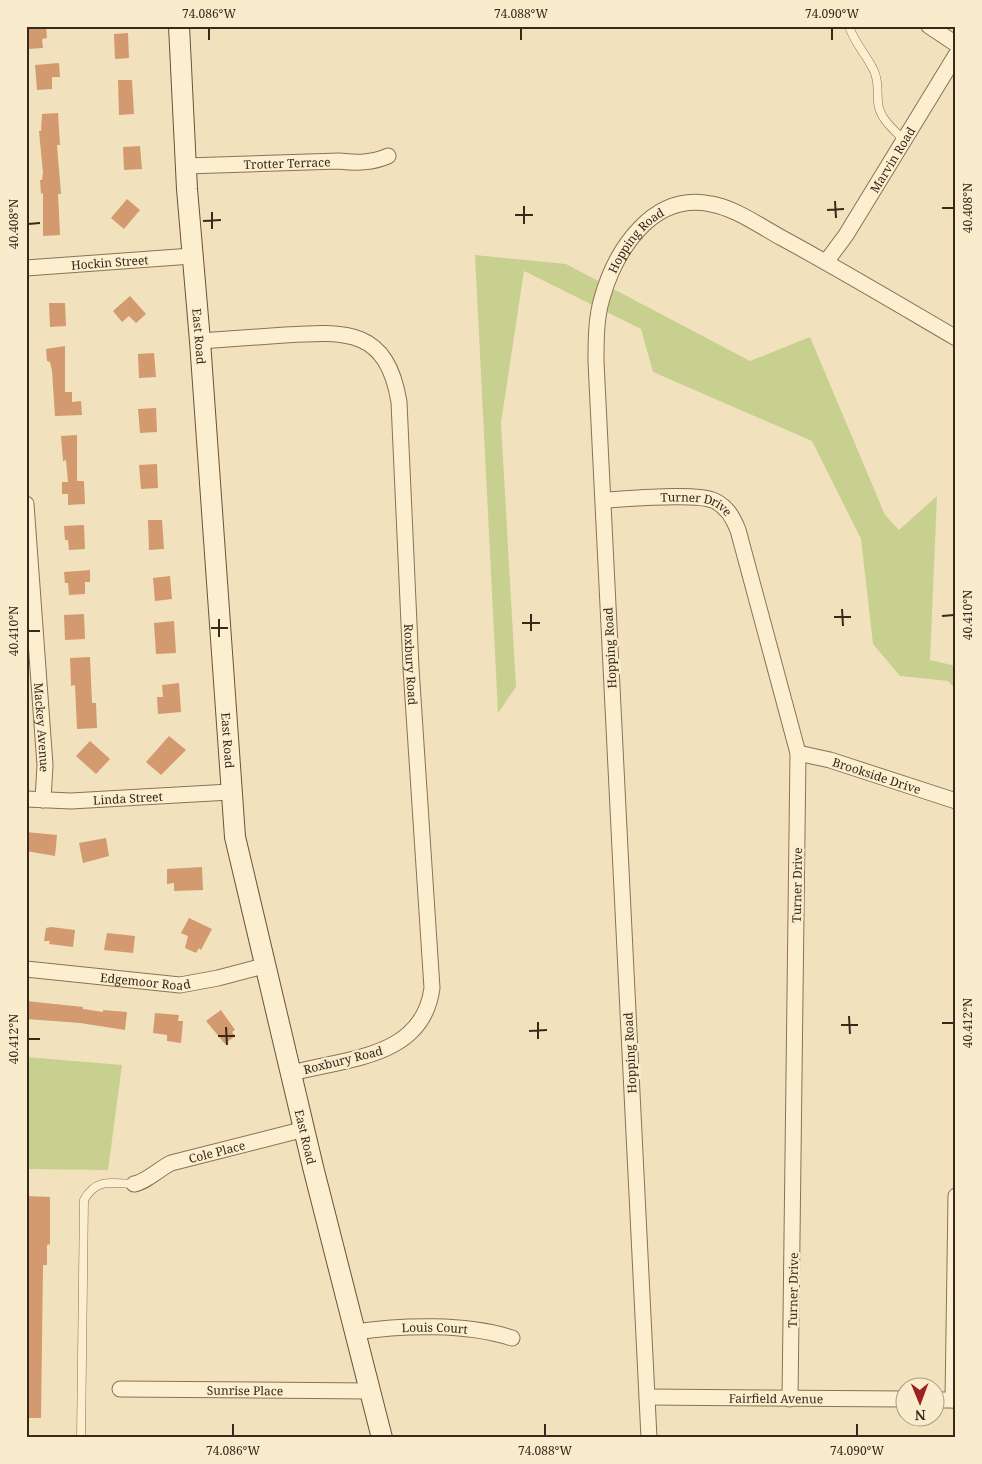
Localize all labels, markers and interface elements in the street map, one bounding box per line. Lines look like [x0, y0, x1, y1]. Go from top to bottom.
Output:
text: 74.086°W [182, 5, 236, 22]
text: 74.088°W [494, 5, 548, 22]
text: 74.090°W [805, 5, 859, 22]
street label: Marvin Road [865, 123, 919, 196]
street label: Trotter Terrace [243, 153, 331, 173]
text: 40.408°N [959, 183, 976, 233]
text: 40.408°N [5, 199, 22, 249]
street label: Hopping Road [604, 203, 667, 276]
street label: Hockin Street [70, 251, 149, 273]
street label: East Road [189, 308, 210, 365]
street label: Turner Drive [660, 488, 737, 519]
text: 40.410°N [959, 590, 976, 640]
text: 40.410°N [5, 606, 22, 656]
street label: Hopping Road [599, 606, 621, 689]
street label: Roxbury Road [401, 623, 422, 706]
street label: Mackey Avenue [31, 682, 54, 773]
street label: East Road [218, 712, 239, 769]
street label: Brookside Drive [830, 753, 923, 798]
street label: Linda Street [93, 787, 163, 808]
street label: Turner Drive [788, 847, 806, 923]
street label: Edgemoor Road [99, 968, 193, 994]
text: 40.412°N [959, 998, 976, 1048]
street label: Hopping Road [619, 1011, 641, 1094]
text: 40.412°N [5, 1014, 22, 1064]
street label: Roxbury Road [302, 1042, 385, 1078]
street label: East Road [291, 1108, 321, 1167]
street label: Cole Place [187, 1136, 247, 1167]
street label: Turner Drive [784, 1252, 802, 1328]
street label: Louis Court [401, 1318, 469, 1337]
north arrow [894, 1376, 944, 1426]
street label: Sunrise Place [207, 1381, 283, 1399]
street label: Fairfield Avenue [729, 1389, 823, 1407]
text: N [915, 1406, 926, 1425]
text: 74.086°W [206, 1442, 260, 1459]
text: 74.088°W [518, 1442, 572, 1459]
text: 74.090°W [830, 1442, 884, 1459]

